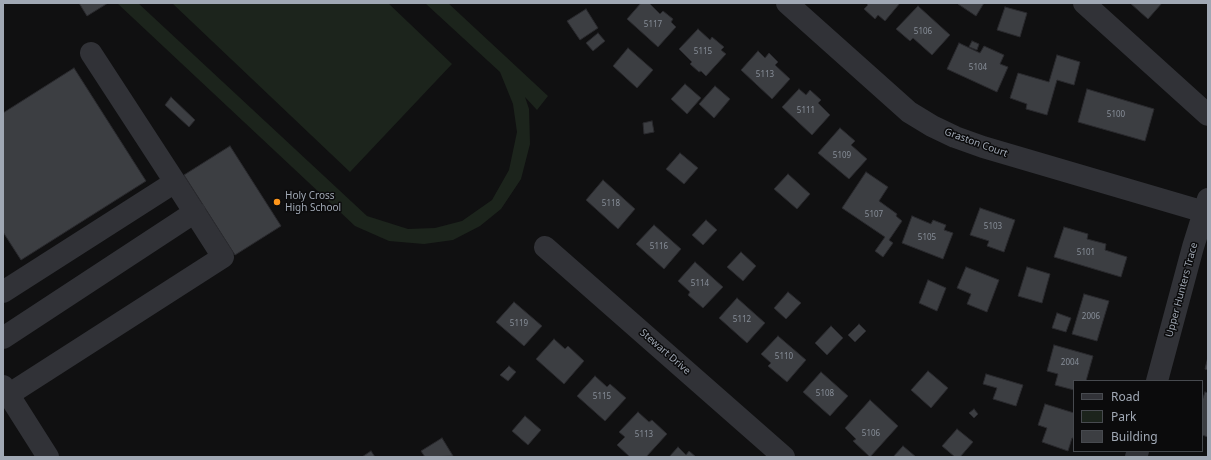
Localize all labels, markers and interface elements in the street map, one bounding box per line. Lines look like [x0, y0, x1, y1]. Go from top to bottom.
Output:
house number: 5117 [644, 20, 662, 30]
house number: 5106 [914, 27, 932, 37]
house number: 5115 [694, 47, 712, 57]
house number: 5104 [969, 63, 987, 73]
house number: 5113 [756, 70, 774, 80]
house number: 5111 [797, 106, 815, 116]
house number: 5100 [1107, 110, 1125, 120]
street label: Graston Court [943, 126, 1009, 160]
house number: 5109 [833, 151, 851, 161]
place label: Holy Cross High School [285, 190, 341, 214]
marker: Holy Cross High School [272, 197, 282, 207]
house number: 5118 [602, 199, 620, 209]
house number: 5107 [865, 210, 883, 220]
house number: 5103 [984, 222, 1002, 232]
house number: 5105 [918, 233, 936, 243]
street label: Upper Hunters Trace [1164, 241, 1200, 339]
house number: 5116 [650, 242, 668, 252]
house number: 5101 [1077, 248, 1095, 258]
house number: 5114 [691, 279, 709, 289]
house number: 2006 [1082, 312, 1100, 322]
house number: 5112 [733, 315, 751, 325]
house number: 5119 [510, 319, 528, 329]
street label: Stewart Drive [637, 327, 693, 377]
house number: 5110 [775, 352, 793, 362]
house number: 2004 [1061, 358, 1079, 368]
legend [1073, 380, 1203, 452]
text: Road [1111, 388, 1140, 405]
house number: 5108 [816, 389, 834, 399]
house number: 5115 [593, 392, 611, 402]
text: Park [1111, 408, 1136, 425]
text: Building [1111, 428, 1158, 445]
house number: 5106 [862, 429, 880, 439]
house number: 5113 [635, 430, 653, 440]

